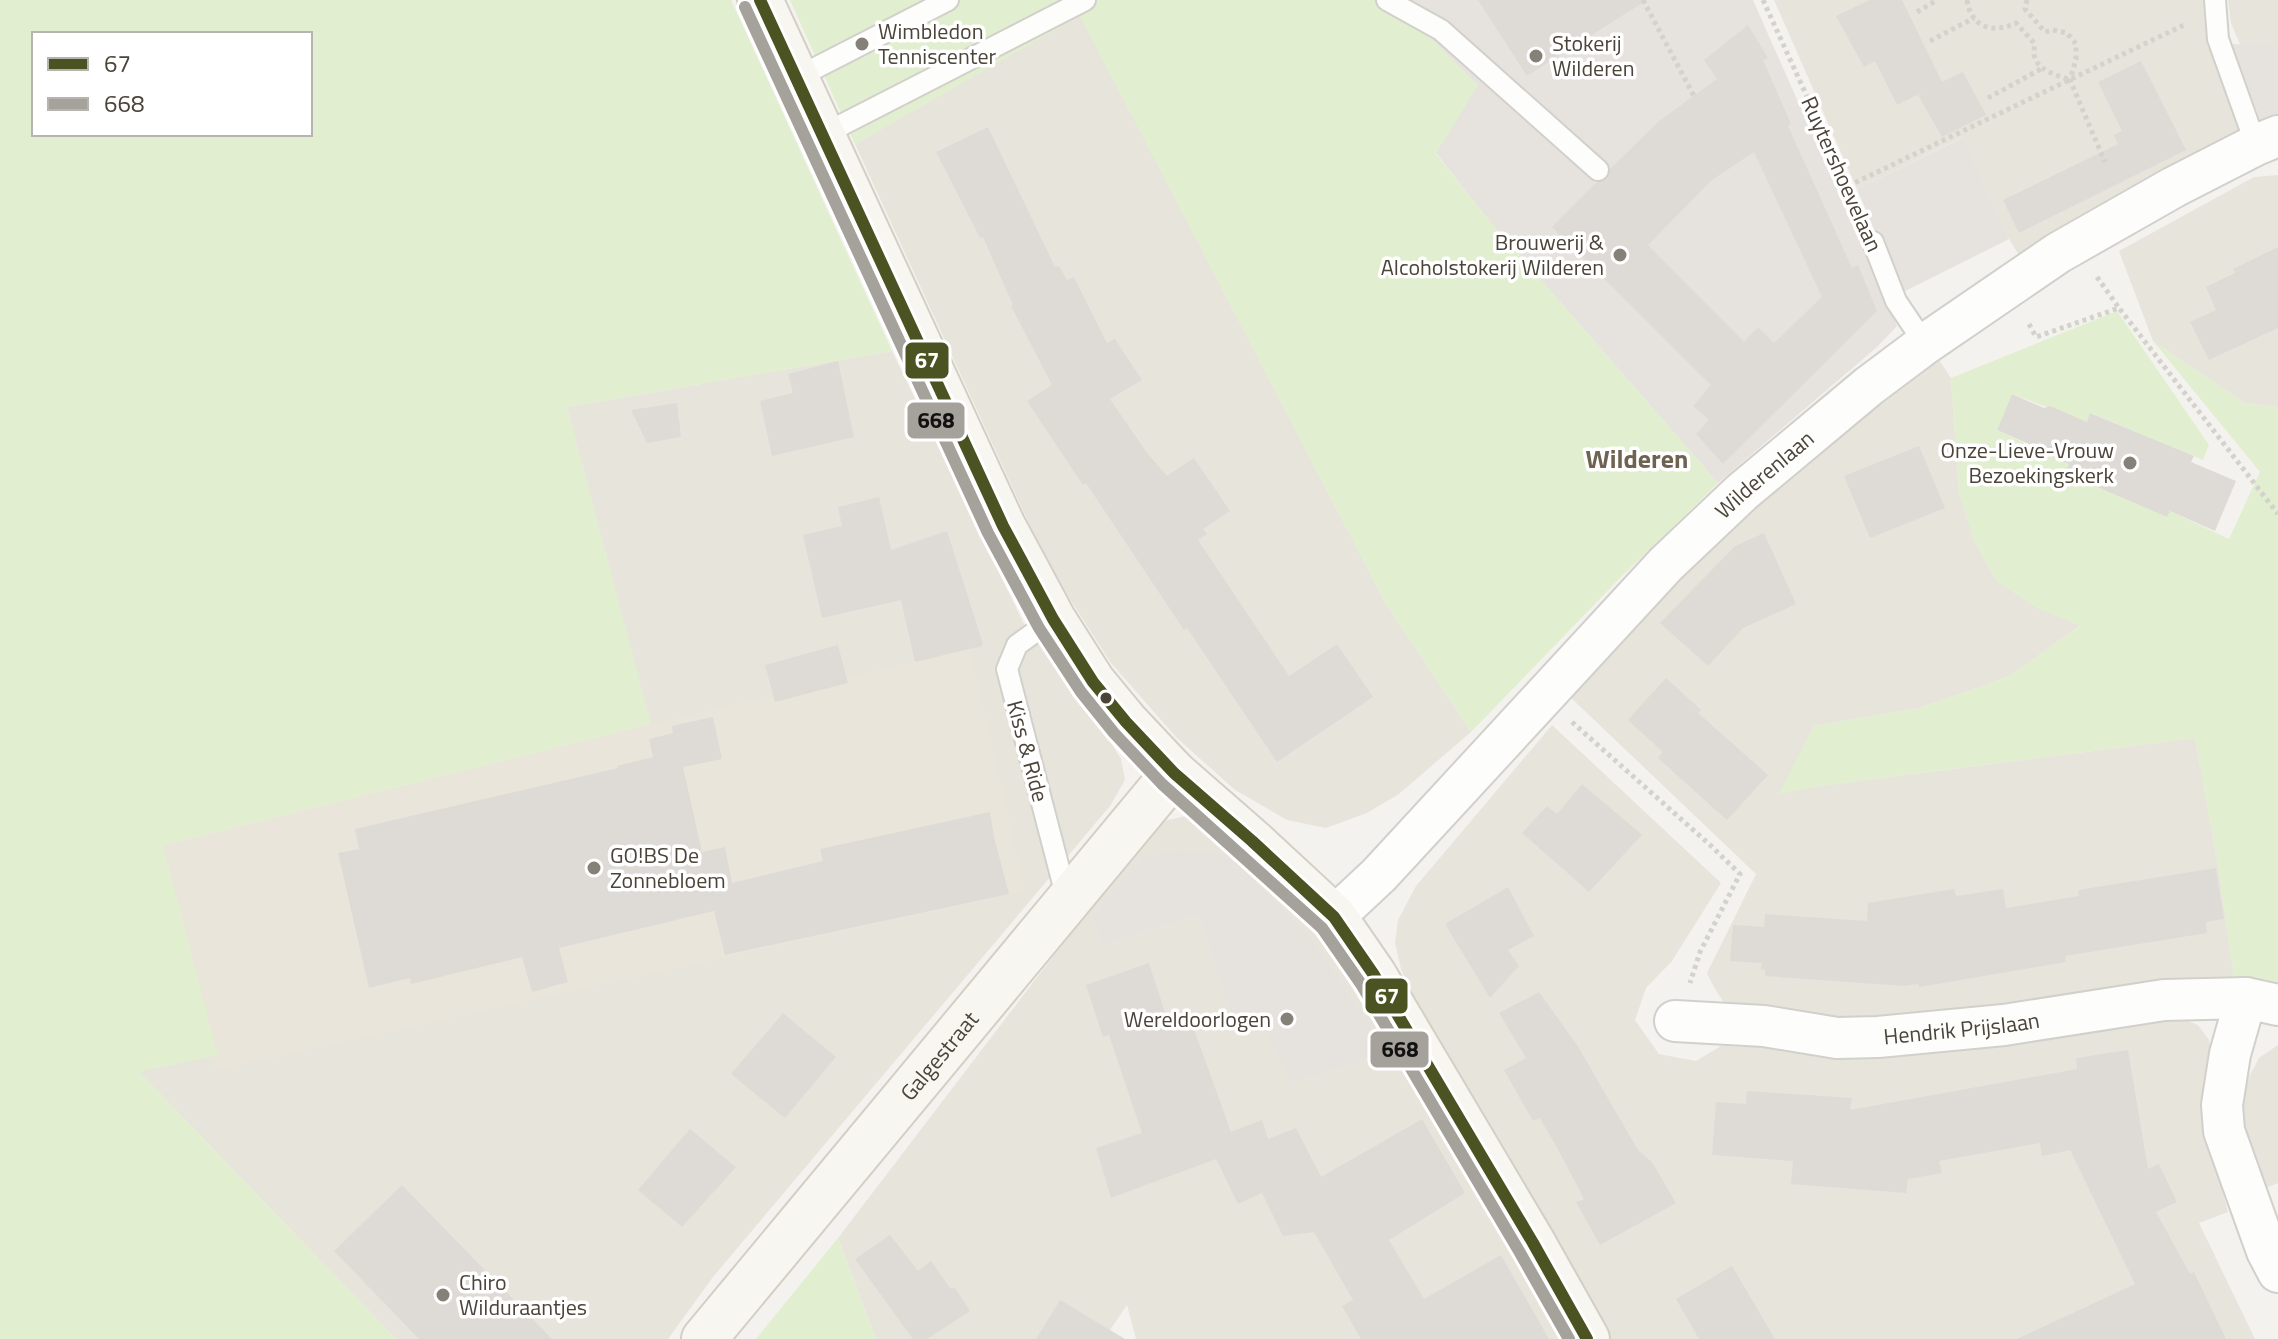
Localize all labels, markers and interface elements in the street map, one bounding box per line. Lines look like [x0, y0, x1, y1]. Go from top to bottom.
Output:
place label: Wimbledon Tenniscenter [878, 14, 997, 73]
place label: Stokerij Wilderen [1552, 26, 1634, 85]
legend [32, 32, 312, 136]
marker: Wimbledon Tenniscenter [853, 35, 871, 53]
text: 67 [104, 45, 131, 81]
marker: Stokerij Wilderen [1527, 47, 1545, 65]
text: 668 [104, 85, 144, 121]
street label: Ruytershoevelaan [1792, 91, 1892, 257]
place label: Brouwerij & Alcoholstokerij Wilderen [1381, 225, 1604, 284]
marker: Brouwerij & Alcoholstokerij Wilderen [1611, 246, 1629, 264]
line badge: 67 [904, 341, 950, 380]
text: 67 [915, 343, 939, 377]
line badge: 668 [906, 401, 966, 440]
text: 668 [918, 403, 954, 437]
street label: Wilderenlaan [1707, 422, 1821, 526]
place label: Onze-Lieve-Vrouw Bezoekingskerk [1941, 433, 2114, 492]
district label: Wilderen [1586, 439, 1688, 478]
marker: Onze-Lieve-Vrouw Bezoekingskerk [2121, 454, 2139, 472]
unlabelled marker [1098, 690, 1114, 706]
street label: Kiss & Ride [998, 697, 1058, 805]
place label: GO!BS De Zonnebloem [610, 838, 726, 897]
marker: GO!BS De Zonnebloem [585, 859, 603, 877]
line badge: 67 [1364, 977, 1409, 1015]
text: 67 [1375, 979, 1399, 1013]
place label: Wereldoorlogen [1124, 1002, 1271, 1036]
street label: Galgestraat [892, 1003, 987, 1108]
street label: Hendrik Prijslaan [1882, 1003, 2042, 1053]
marker: Wereldoorlogen [1278, 1010, 1296, 1028]
line badge: 668 [1369, 1030, 1430, 1069]
text: 668 [1382, 1032, 1418, 1066]
place label: Chiro Wilduraantjes [459, 1265, 587, 1324]
marker: Chiro Wilduraantjes [434, 1286, 452, 1304]

